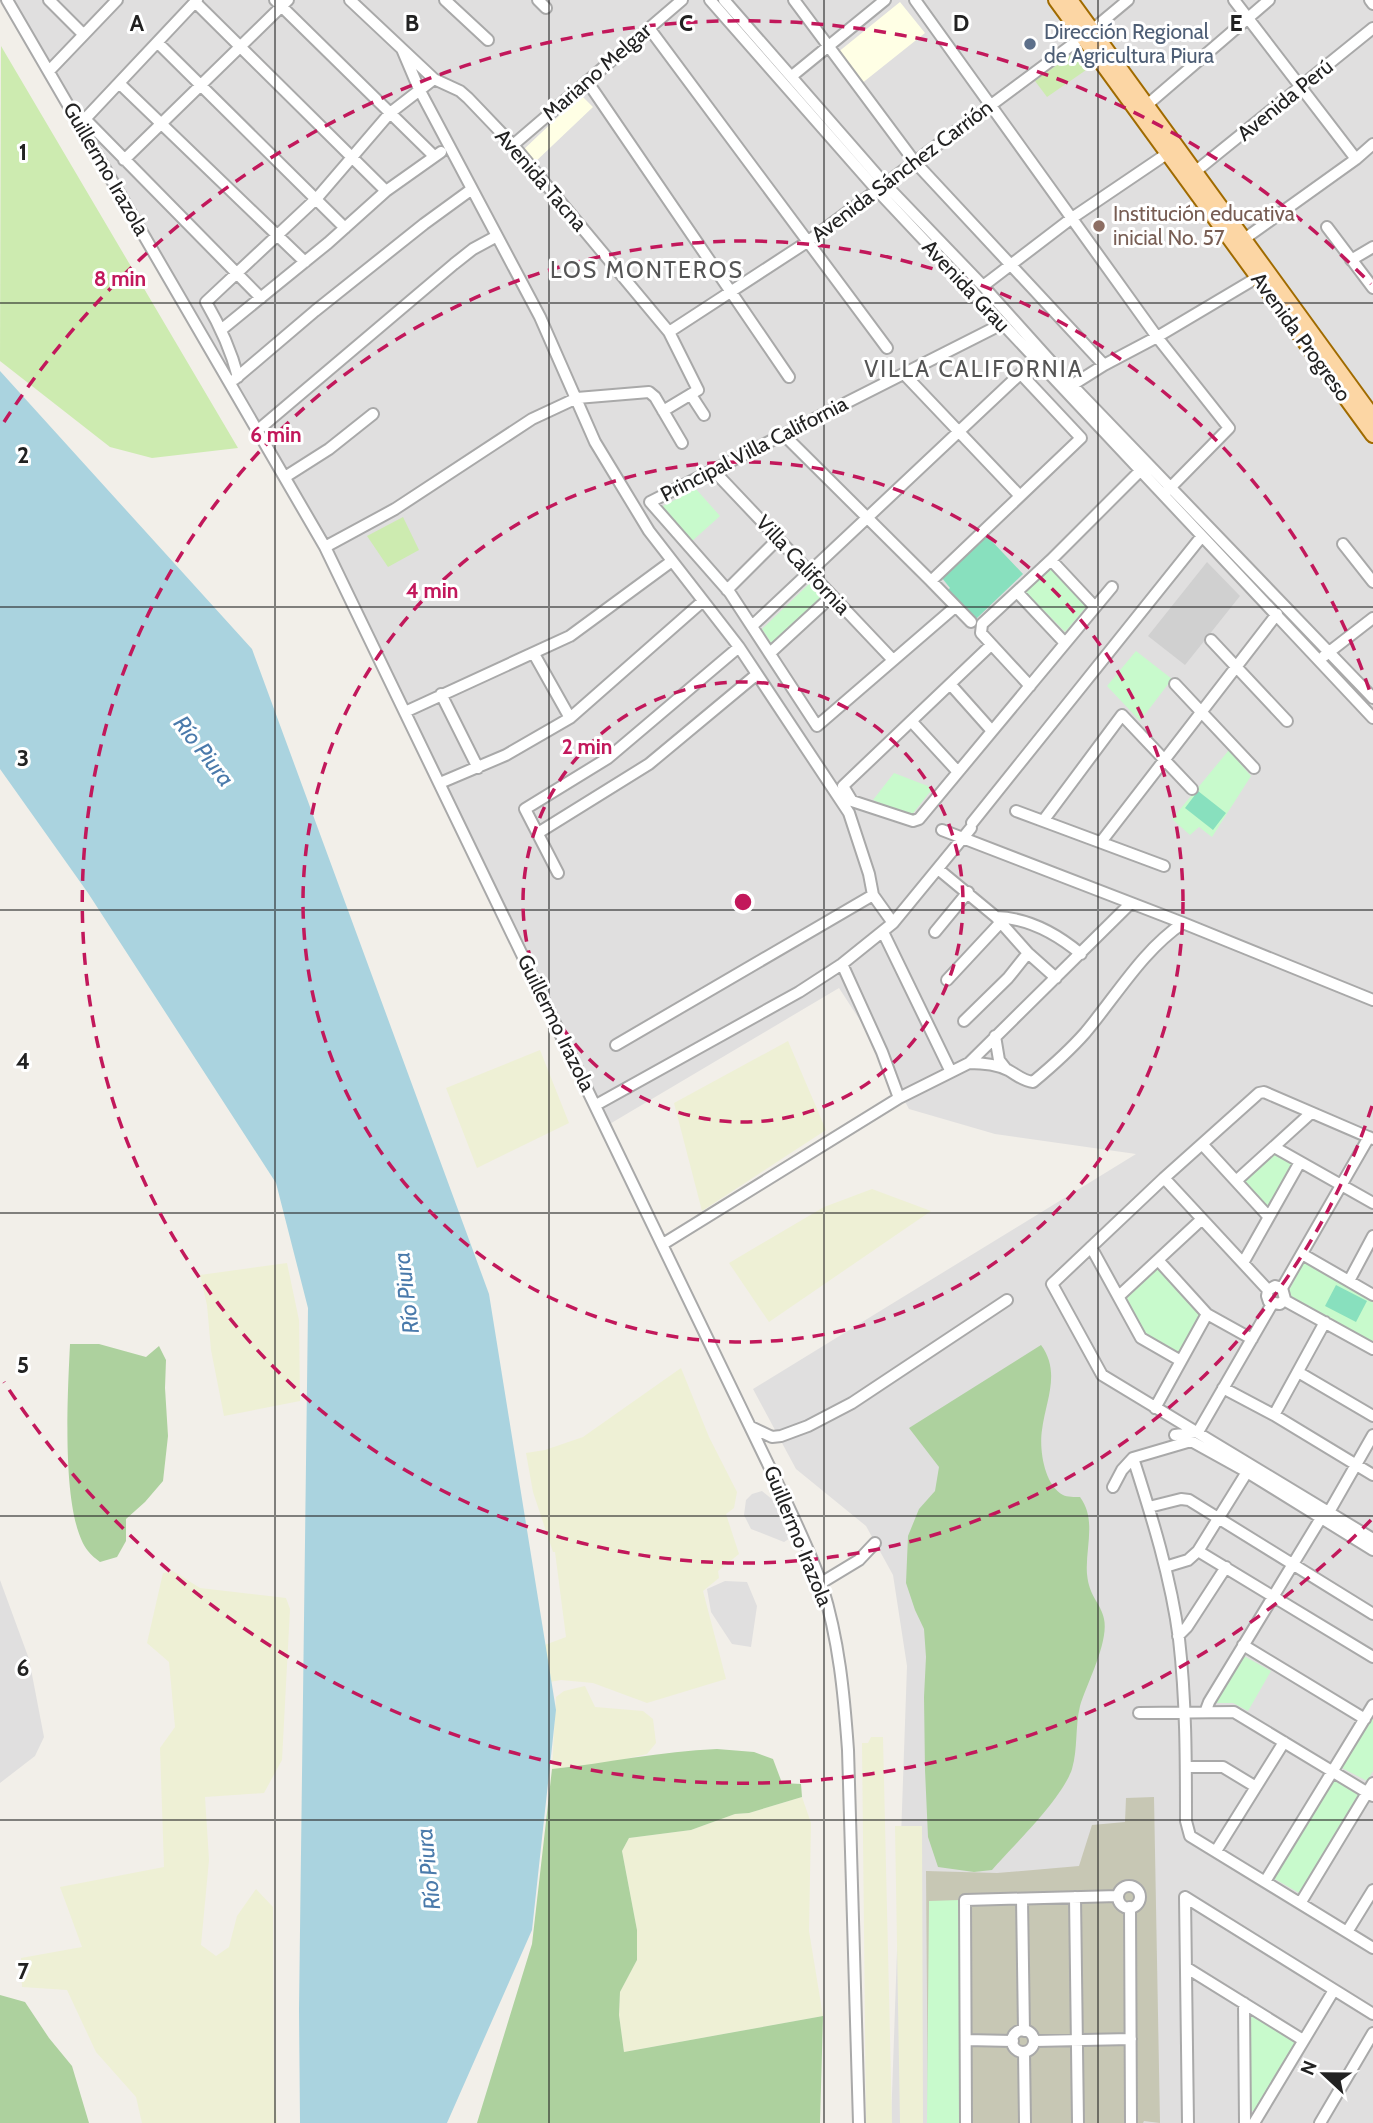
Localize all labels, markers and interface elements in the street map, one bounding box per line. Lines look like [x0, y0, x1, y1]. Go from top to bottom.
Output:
text: A [130, 9, 145, 37]
text: B [405, 9, 419, 37]
text: C [679, 9, 693, 37]
text: D [953, 9, 969, 37]
text: E [1229, 9, 1243, 37]
street label: Mariano Melgar [537, 17, 656, 126]
place label: Dirección Regional de Agricultura Piura [1044, 19, 1214, 68]
marker: Dirección Regional de Agricultura Piura [1022, 36, 1038, 52]
street label: Avenida Perú [1232, 53, 1338, 146]
street label: Avenida Sánchez Carrión [806, 94, 997, 247]
street label: Guillermo Irazola [58, 98, 155, 240]
street label: Avenida Tacna [490, 124, 593, 236]
text: 1 [19, 138, 27, 166]
place label: Institución educativa inicial No. 57 [1113, 201, 1295, 250]
marker: Institución educativa inicial No. 57 [1091, 218, 1107, 234]
street label: Avenida Grau [917, 234, 1016, 337]
district label: LOS MONTEROS [550, 256, 744, 284]
text: 8 min [94, 266, 146, 291]
street label: Avenida Progreso [1246, 267, 1357, 406]
district label: VILLA CALIFORNIA [864, 355, 1084, 383]
street label: Principal Villa California [656, 391, 852, 507]
text: 6 min [250, 422, 302, 447]
text: 2 [17, 441, 29, 469]
street label: Villa California [751, 510, 856, 619]
text: 4 min [406, 578, 458, 603]
water label: Río Piura [168, 710, 240, 792]
text: 2 min [562, 734, 612, 759]
text: 3 [17, 744, 29, 772]
centre of rings [731, 890, 755, 914]
street label: Guillermo Irazola [512, 950, 600, 1095]
text: 4 [16, 1047, 30, 1075]
water label: Río Piura [387, 1251, 425, 1335]
text: 5 [17, 1351, 29, 1379]
street label: Guillermo Irazola [759, 1462, 838, 1610]
text: 6 [17, 1654, 29, 1682]
water label: Río Piura [410, 1827, 446, 1911]
text: 7 [17, 1957, 29, 1985]
north arrow [1289, 2039, 1359, 2109]
text: N [1296, 2057, 1322, 2078]

